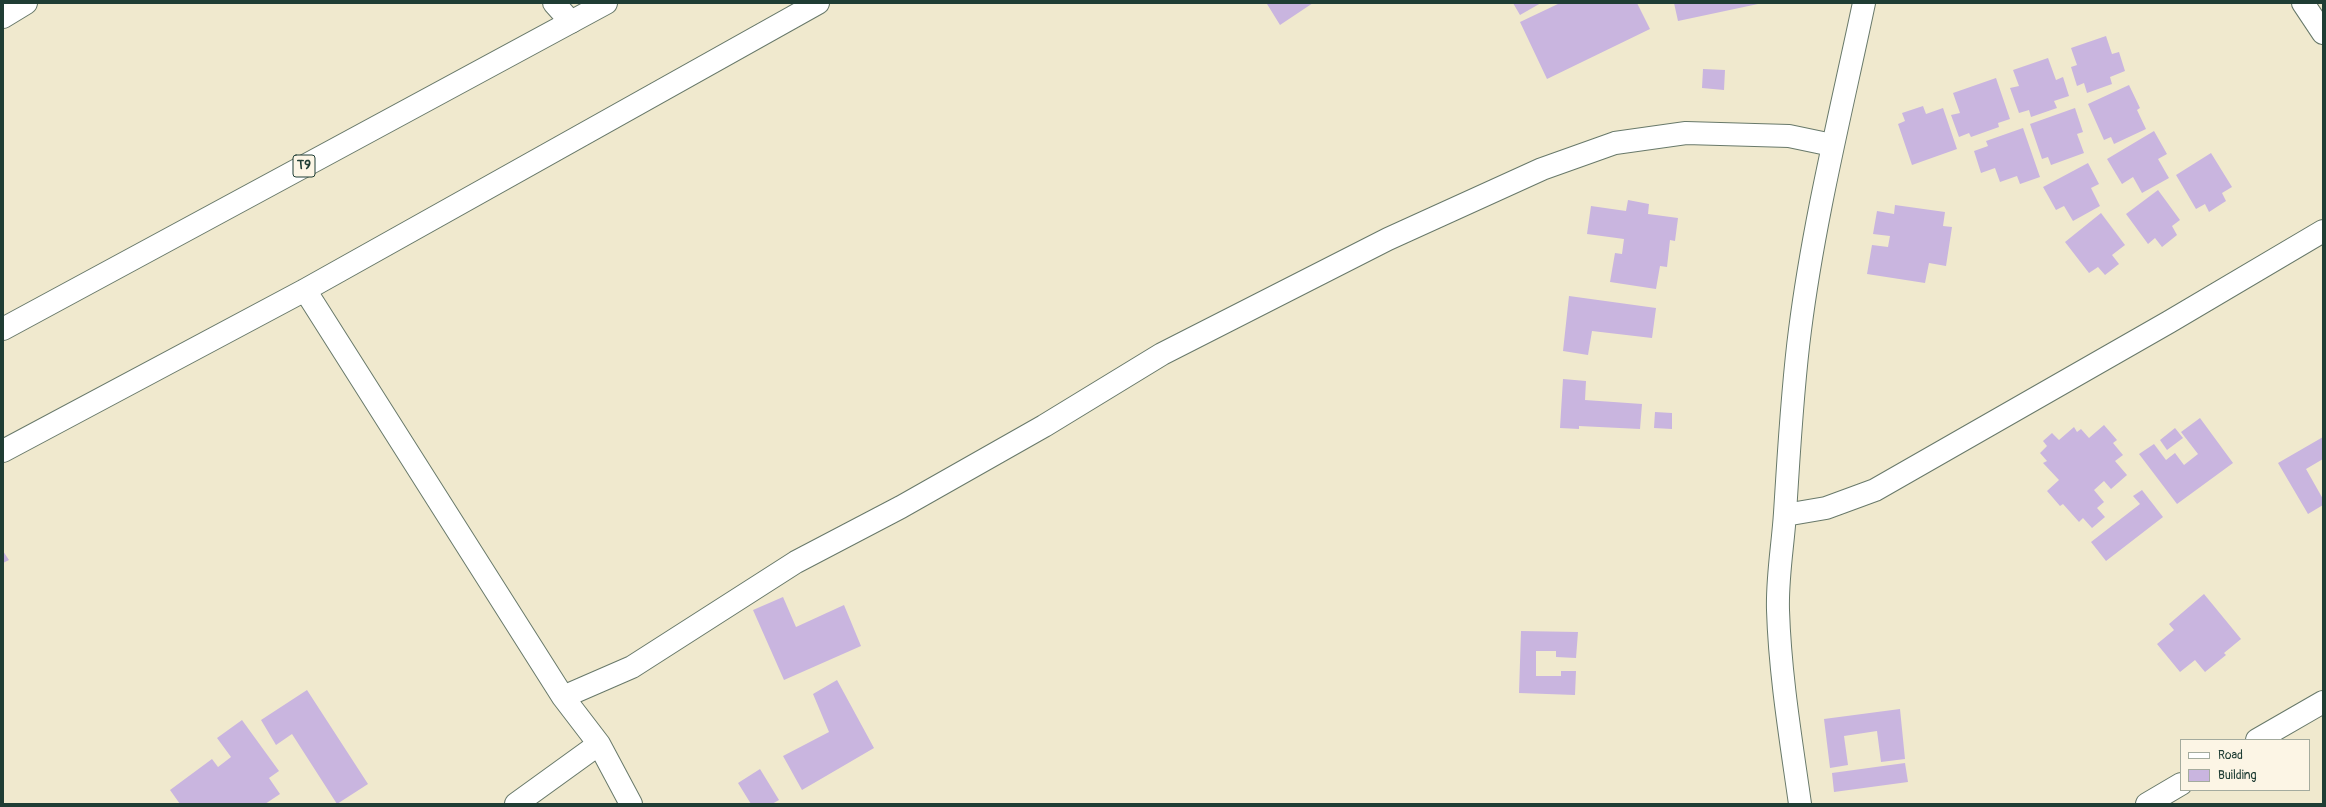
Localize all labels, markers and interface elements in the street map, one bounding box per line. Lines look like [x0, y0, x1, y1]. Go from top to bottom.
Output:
road number: T9 [293, 155, 315, 177]
legend [2180, 739, 2310, 791]
text: Road [2218, 748, 2243, 763]
text: Building [2218, 768, 2257, 783]

